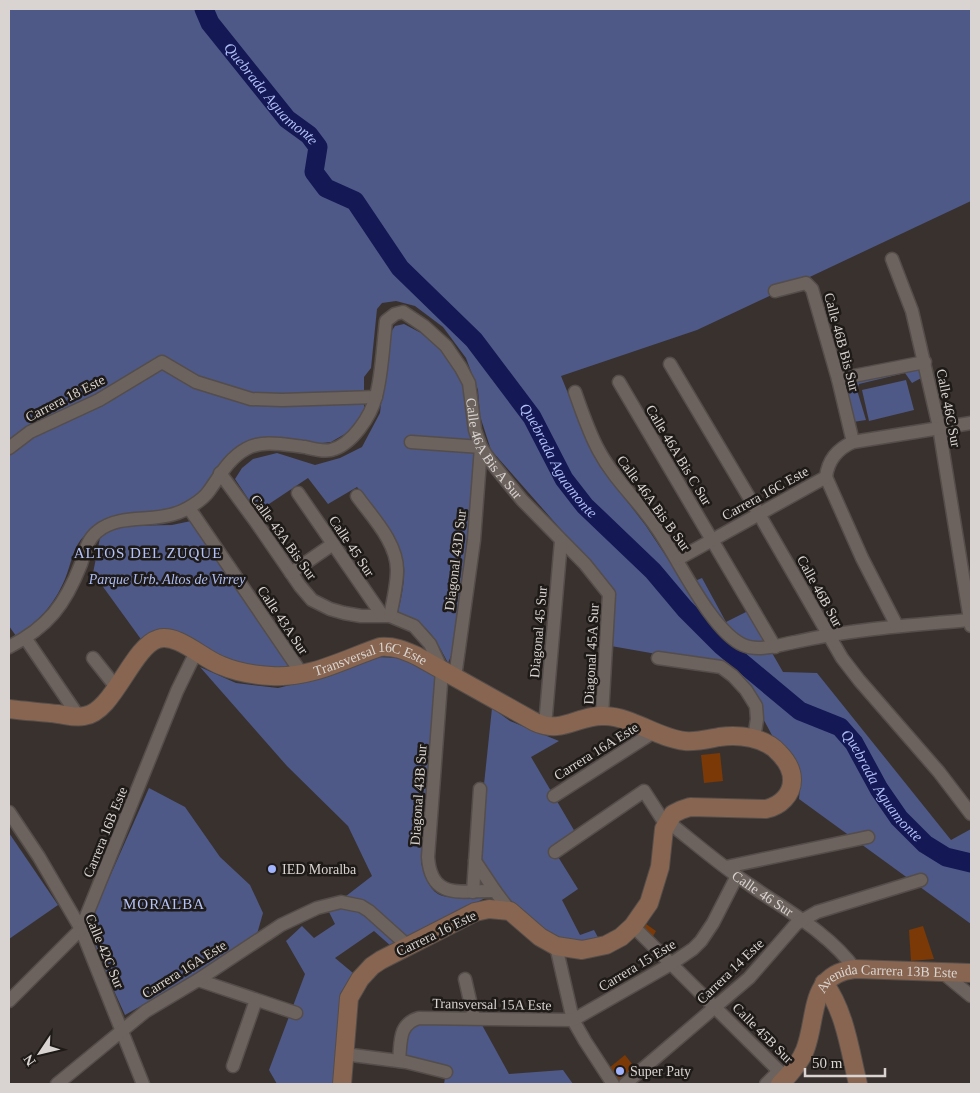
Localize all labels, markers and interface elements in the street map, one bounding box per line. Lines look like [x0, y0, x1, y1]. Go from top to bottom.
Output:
water label: Quebrada Aguamonte [221, 39, 322, 148]
street label: Calle 46B Bis Sur [821, 291, 862, 393]
street label: Calle 46C Sur [934, 368, 964, 449]
street label: Carrera 18 Este [23, 372, 107, 425]
street label: Calle 46A Bis A Sur [463, 397, 525, 502]
water label: Quebrada Aguamonte [516, 400, 600, 521]
street label: Calle 46A Bis C Sur [643, 402, 715, 508]
street label: Calle 46A Bis B Sur [614, 453, 693, 554]
street label: Carrera 16C Este [719, 464, 811, 523]
street label: Calle 43A Bis Sur [248, 492, 320, 583]
street label: Diagonal 43D Sur [442, 508, 469, 612]
street label: Calle 45 Sur [326, 513, 378, 580]
district label: ALTOS DEL ZUQUE [74, 545, 222, 561]
street label: Calle 46B Sur [794, 553, 846, 630]
park label: Parque Urb. Altos de Virrey [88, 572, 246, 587]
street label: Calle 43A Sur [254, 583, 311, 658]
street label: Diagonal 45 Sur [527, 585, 550, 678]
street label: Diagonal 45A Sur [581, 603, 602, 705]
street label: Transversal 16C Este [312, 640, 430, 679]
street label: Carrera 16A Este [551, 720, 641, 783]
water label: Quebrada Aguamonte [838, 726, 926, 845]
street label: Diagonal 43B Sur [407, 744, 430, 846]
street label: Carrera 16B Este [80, 785, 130, 880]
place label: IED Moralba [282, 862, 357, 877]
marker: IED Moralba [266, 863, 278, 875]
street label: Calle 46 Sur [729, 868, 796, 920]
district label: MORALBA [123, 896, 205, 912]
street label: Carrera 16 Este [394, 908, 479, 959]
street label: Calle 42C Sur [82, 912, 127, 991]
street label: Carrera 14 Este [694, 936, 767, 1007]
street label: Carrera 15 Este [596, 937, 678, 994]
street label: Carrera 16A Este [139, 938, 229, 1001]
street label: Avenida Carrera 13B Este [814, 962, 958, 996]
street label: Transversal 15A Este [432, 996, 552, 1013]
street label: Calle 45B Sur [729, 1000, 796, 1067]
north arrow [15, 1028, 65, 1078]
scale bar [805, 1046, 885, 1078]
text: N [21, 1052, 39, 1069]
text: 50 m [812, 1055, 843, 1071]
place label: Super Paty [630, 1064, 691, 1079]
marker: Super Paty [614, 1065, 626, 1077]

